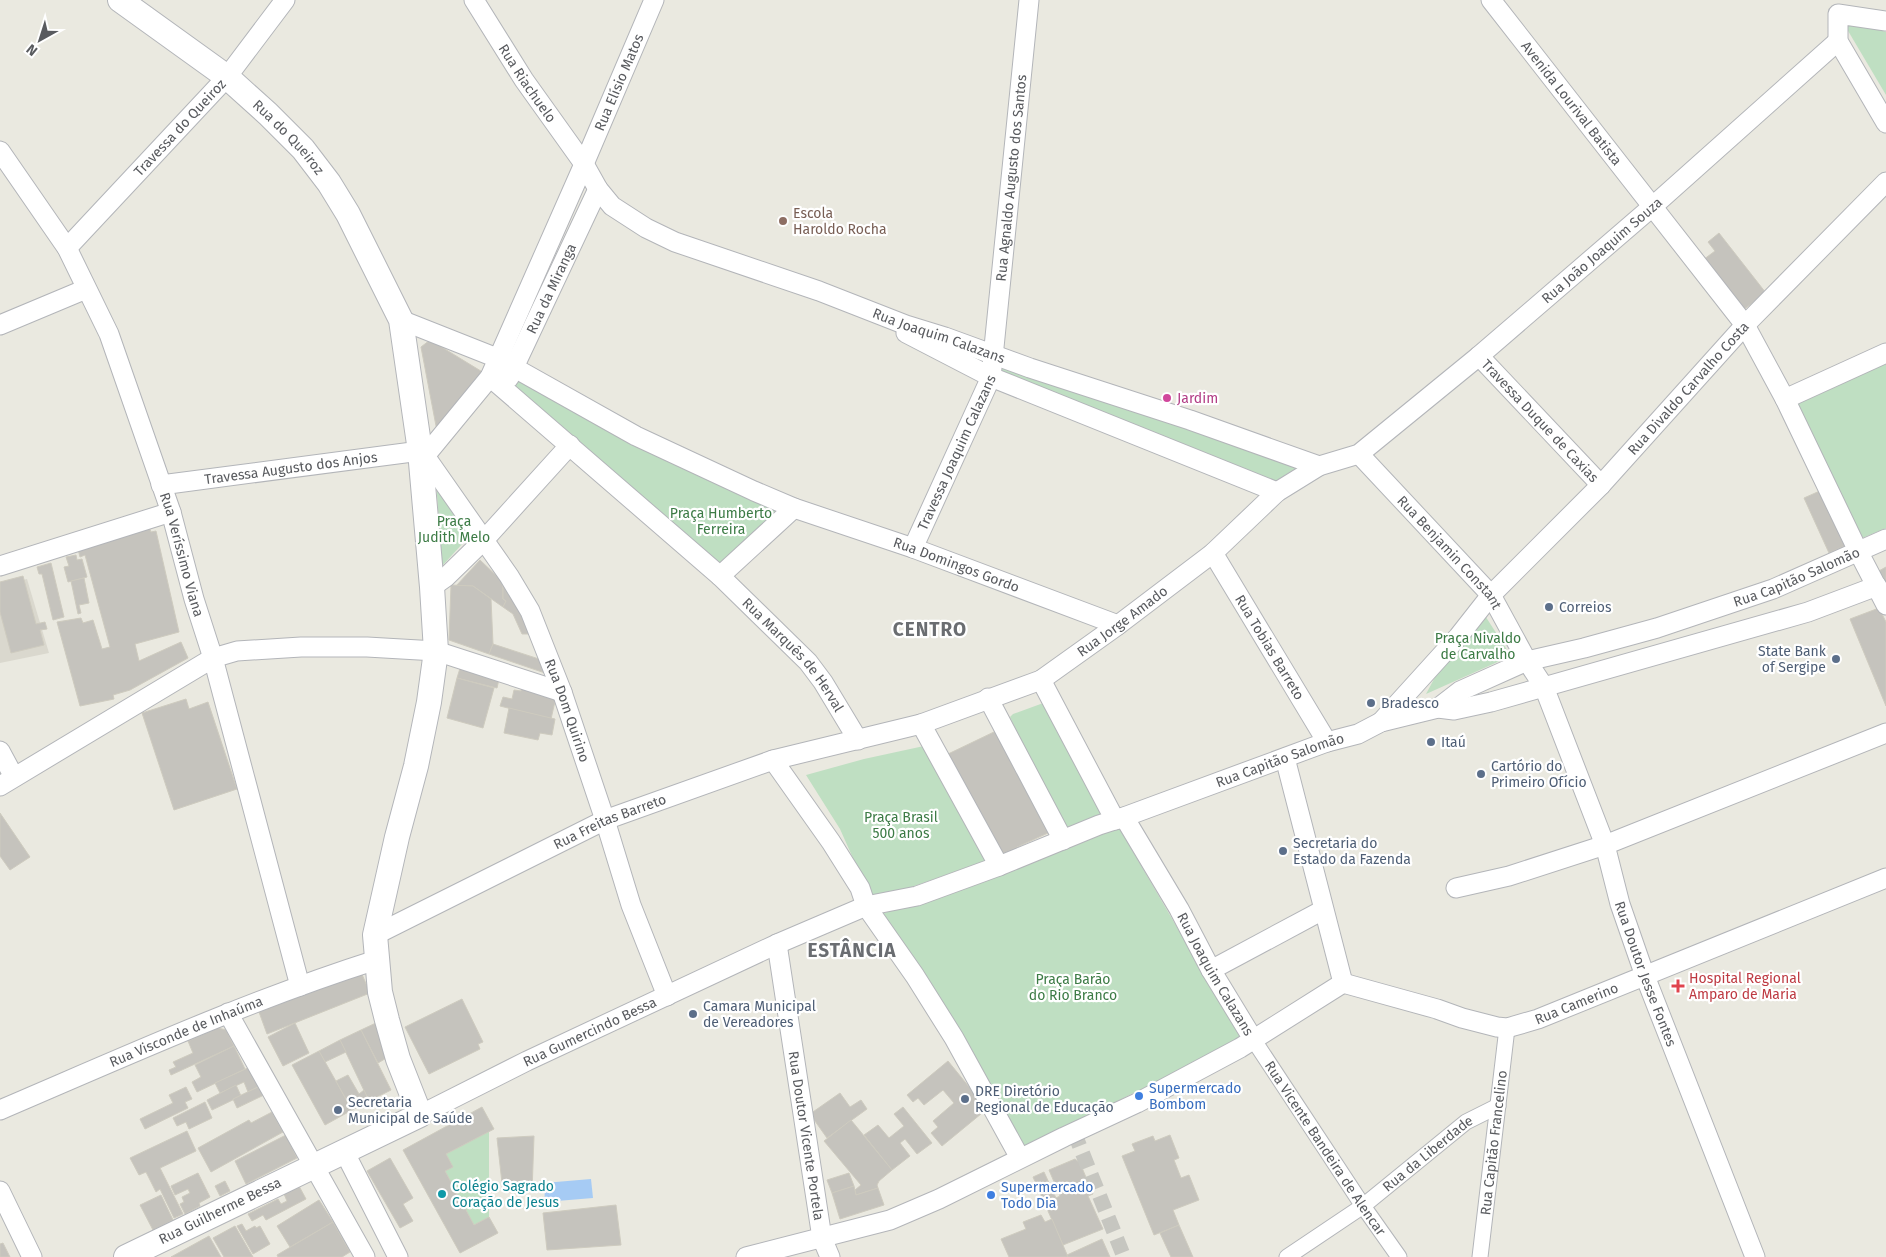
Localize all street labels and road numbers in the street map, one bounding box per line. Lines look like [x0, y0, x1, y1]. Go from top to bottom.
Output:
street label: Rua Elísio Matos [591, 31, 647, 133]
street label: Avenida Lourival Batista [1518, 38, 1625, 169]
street label: Rua Riachuelo [495, 41, 560, 126]
street label: Rua Agnaldo Augusto dos Santos [992, 73, 1030, 282]
street label: Travessa do Queiroz [130, 75, 229, 180]
street label: Rua do Queiroz [249, 96, 328, 178]
street label: Rua João Joaquim Souza [1538, 194, 1665, 307]
street label: Rua da Miranga [523, 240, 580, 336]
street label: Rua Joaquim Calazans [870, 304, 1008, 367]
street label: Rua Divaldo Carvalho Costa [1624, 318, 1753, 458]
street label: Travessa Duque de Caxias [1478, 356, 1603, 486]
street label: Travessa Joaquim Calazans [914, 372, 1000, 533]
street label: Travessa Augusto dos Anjos [203, 448, 379, 488]
street label: Rua Veríssimo Viana [156, 490, 208, 619]
street label: Rua Benjamin Constant [1394, 492, 1506, 613]
street label: Rua Domingos Gordo [891, 533, 1022, 596]
street label: Rua Capitão Salomão [1731, 543, 1862, 610]
street label: Rua Jorge Amado [1074, 582, 1171, 660]
street label: Rua Tobias Barreto [1232, 591, 1308, 703]
street label: Rua Marquês de Herval [739, 594, 847, 715]
street label: Rua Dom Quirino [541, 656, 593, 764]
street label: Rua Capitão Salomão [1213, 729, 1346, 791]
street label: Rua Freitas Barreto [551, 790, 668, 853]
street label: Rua Doutor Jesse Fontes [1611, 899, 1680, 1049]
street label: Rua Joaquim Calazans [1174, 909, 1258, 1039]
street label: Rua Camerino [1532, 979, 1621, 1028]
street label: Rua Visconde de Inhaúma [107, 992, 265, 1070]
street label: Rua Gumercindo Bessa [520, 993, 659, 1070]
street label: Rua Doutor Vicente Portela [785, 1050, 828, 1222]
street label: Rua Vicente Bandeira de Alencar [1261, 1058, 1390, 1239]
street label: Rua Capitão Francelino [1476, 1069, 1510, 1216]
street label: Rua da Liberdade [1379, 1112, 1475, 1195]
street label: Rua Guilherme Bessa [156, 1174, 284, 1248]

